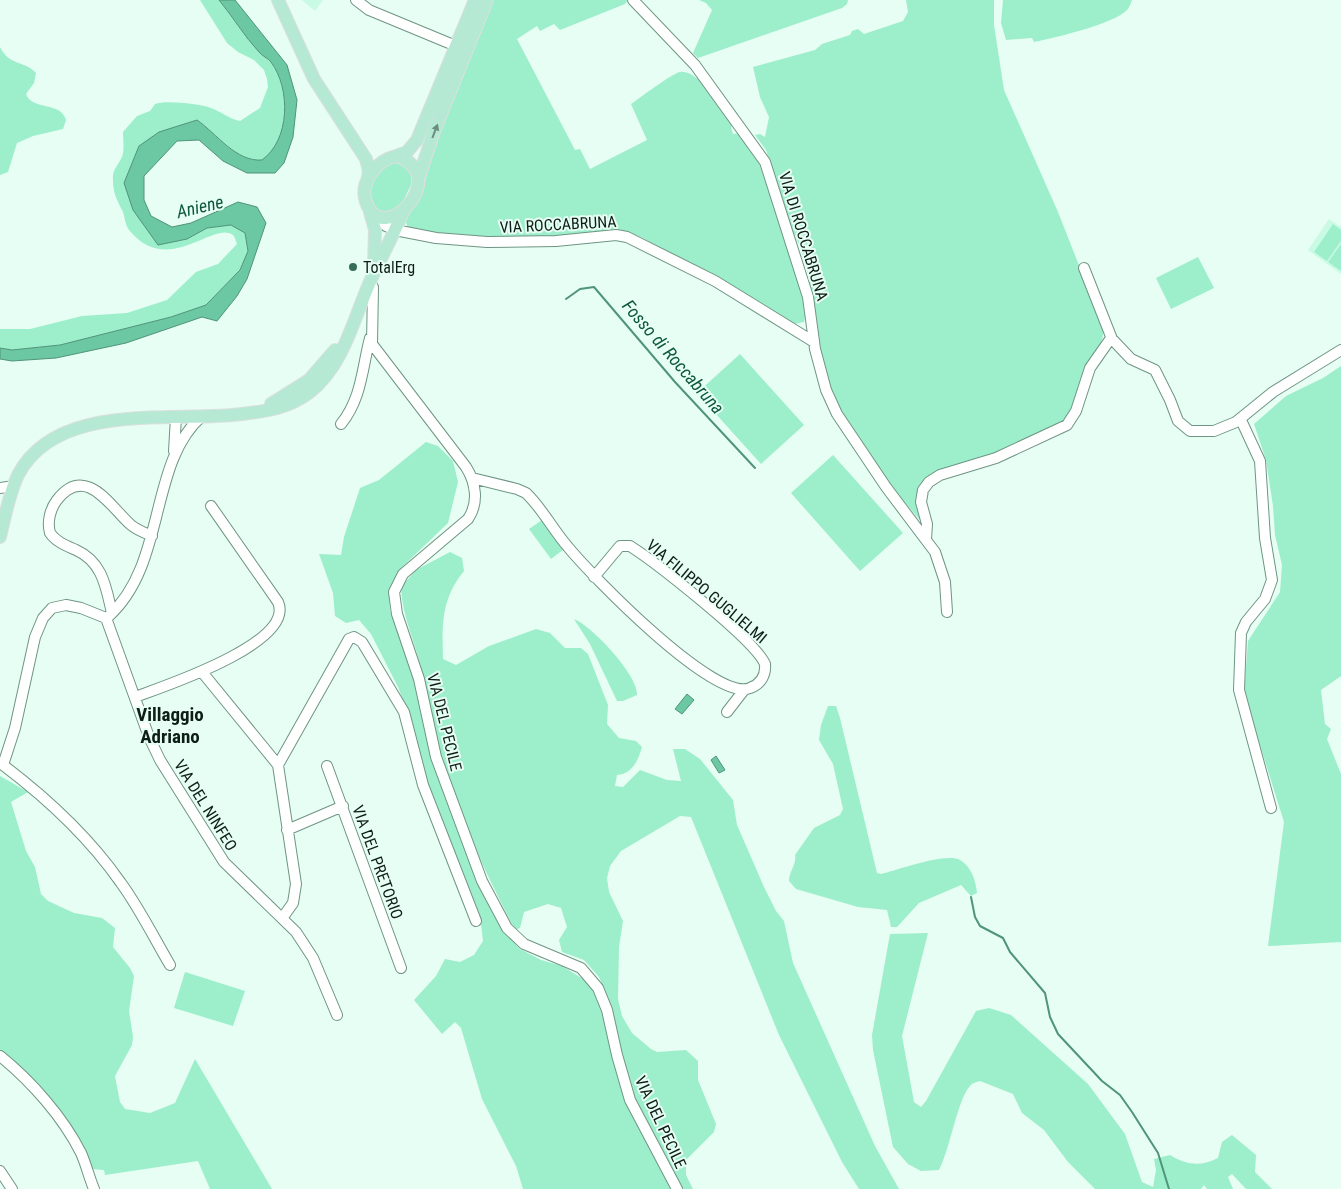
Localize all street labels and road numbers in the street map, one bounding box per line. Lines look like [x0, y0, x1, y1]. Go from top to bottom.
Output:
street label: VIA DI ROCCABRUNA [775, 169, 832, 303]
street label: VIA ROCCABRUNA [499, 212, 617, 237]
street label: VIA FILIPPO GUGLIELMI [643, 535, 771, 647]
street label: VIA DEL PECILE [423, 671, 466, 773]
street label: VIA DEL NINFEO [170, 756, 241, 854]
street label: VIA DEL PRETORIO [348, 803, 407, 922]
street label: VIA DEL PECILE [631, 1073, 690, 1172]

